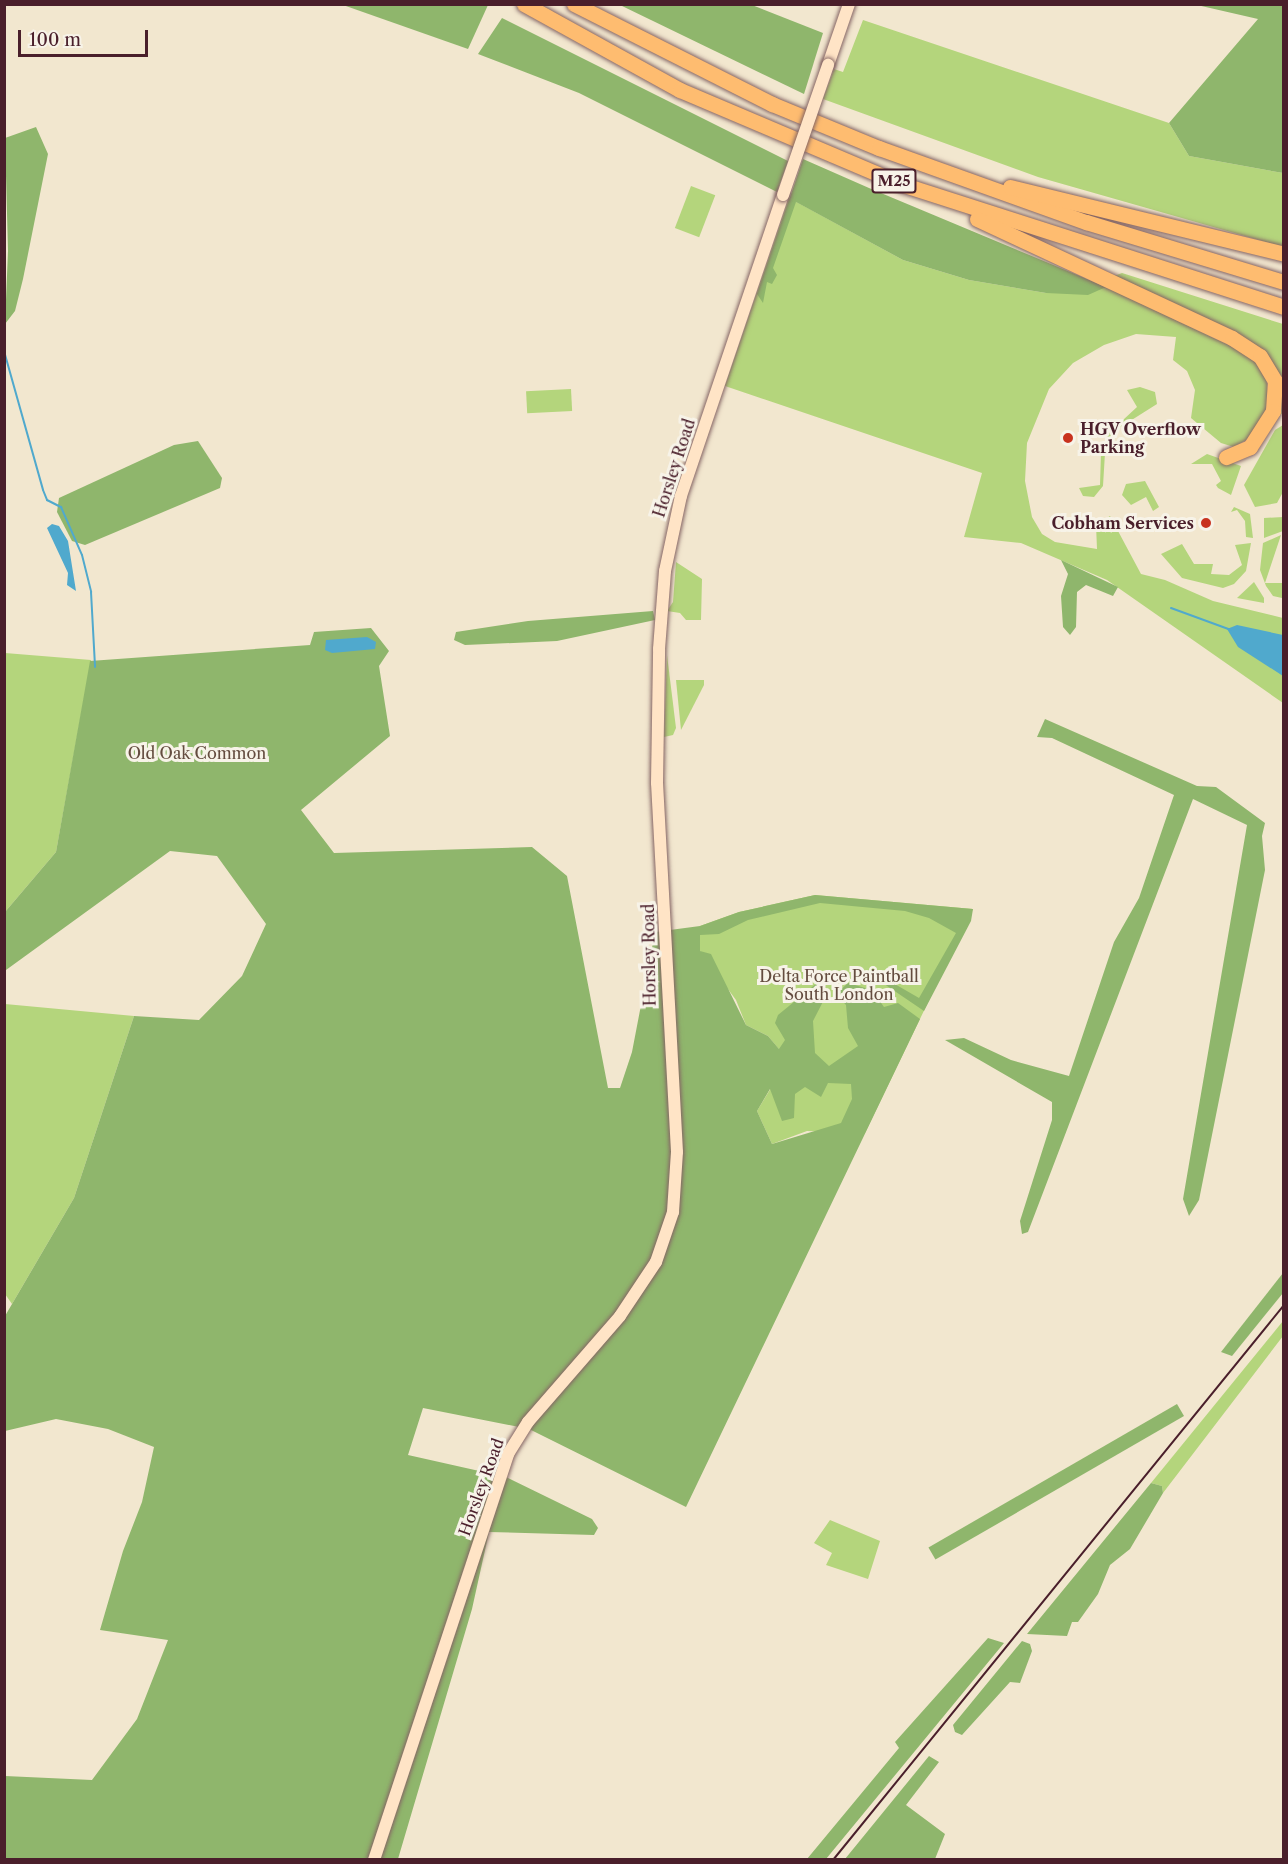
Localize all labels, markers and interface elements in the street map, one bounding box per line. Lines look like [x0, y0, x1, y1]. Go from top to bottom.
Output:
scale bar [21, 18, 152, 56]
text: 100 m [29, 29, 81, 51]
road number: M25 [870, 169, 918, 193]
street label: Horsley Road [649, 416, 699, 520]
place label: HGV Overflow Parking [1080, 419, 1202, 457]
marker: HGV Overflow Parking [1061, 431, 1075, 445]
place label: Cobham Services [1051, 513, 1194, 533]
marker: Cobham Services [1199, 516, 1213, 530]
park label: Old Oak Common [128, 743, 266, 763]
street label: Horsley Road [639, 903, 659, 1007]
park label: Delta Force Paintball South London [759, 966, 919, 1004]
street label: Horsley Road [454, 1435, 508, 1539]

